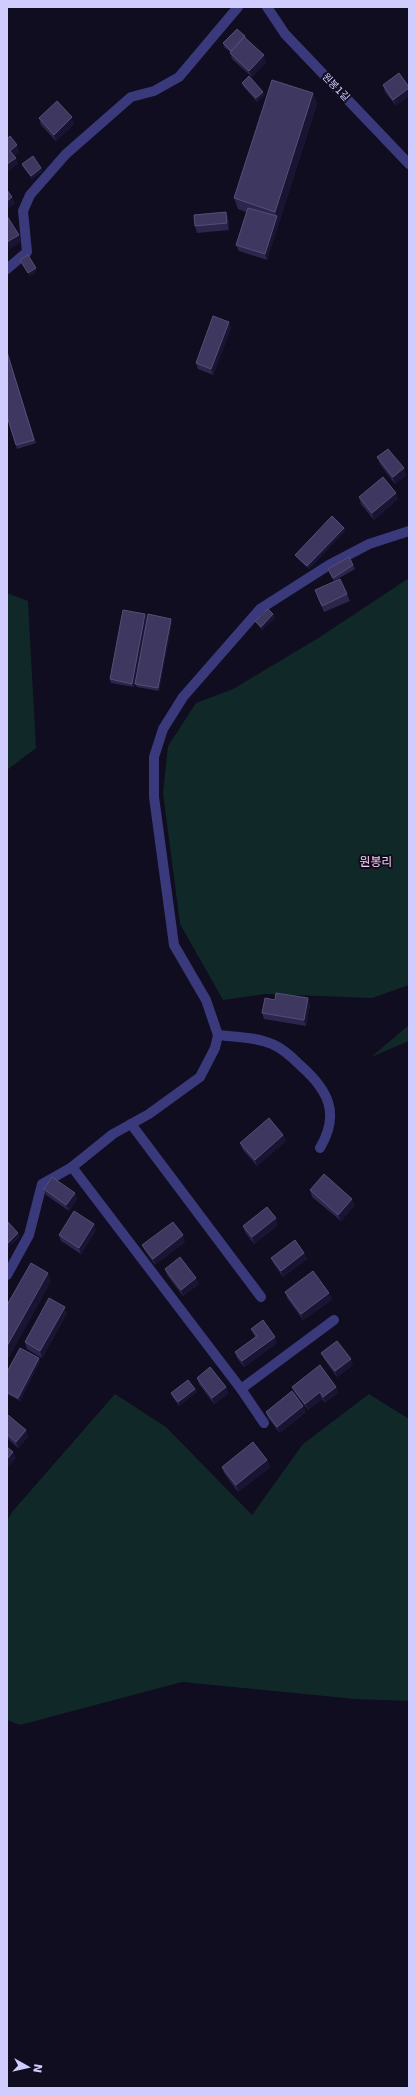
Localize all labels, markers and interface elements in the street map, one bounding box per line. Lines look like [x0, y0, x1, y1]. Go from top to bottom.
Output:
street label: 원봉1길 [320, 71, 352, 103]
district label: 원봉리 [359, 855, 393, 869]
north arrow [8, 2047, 48, 2087]
text: N [30, 2063, 44, 2074]

